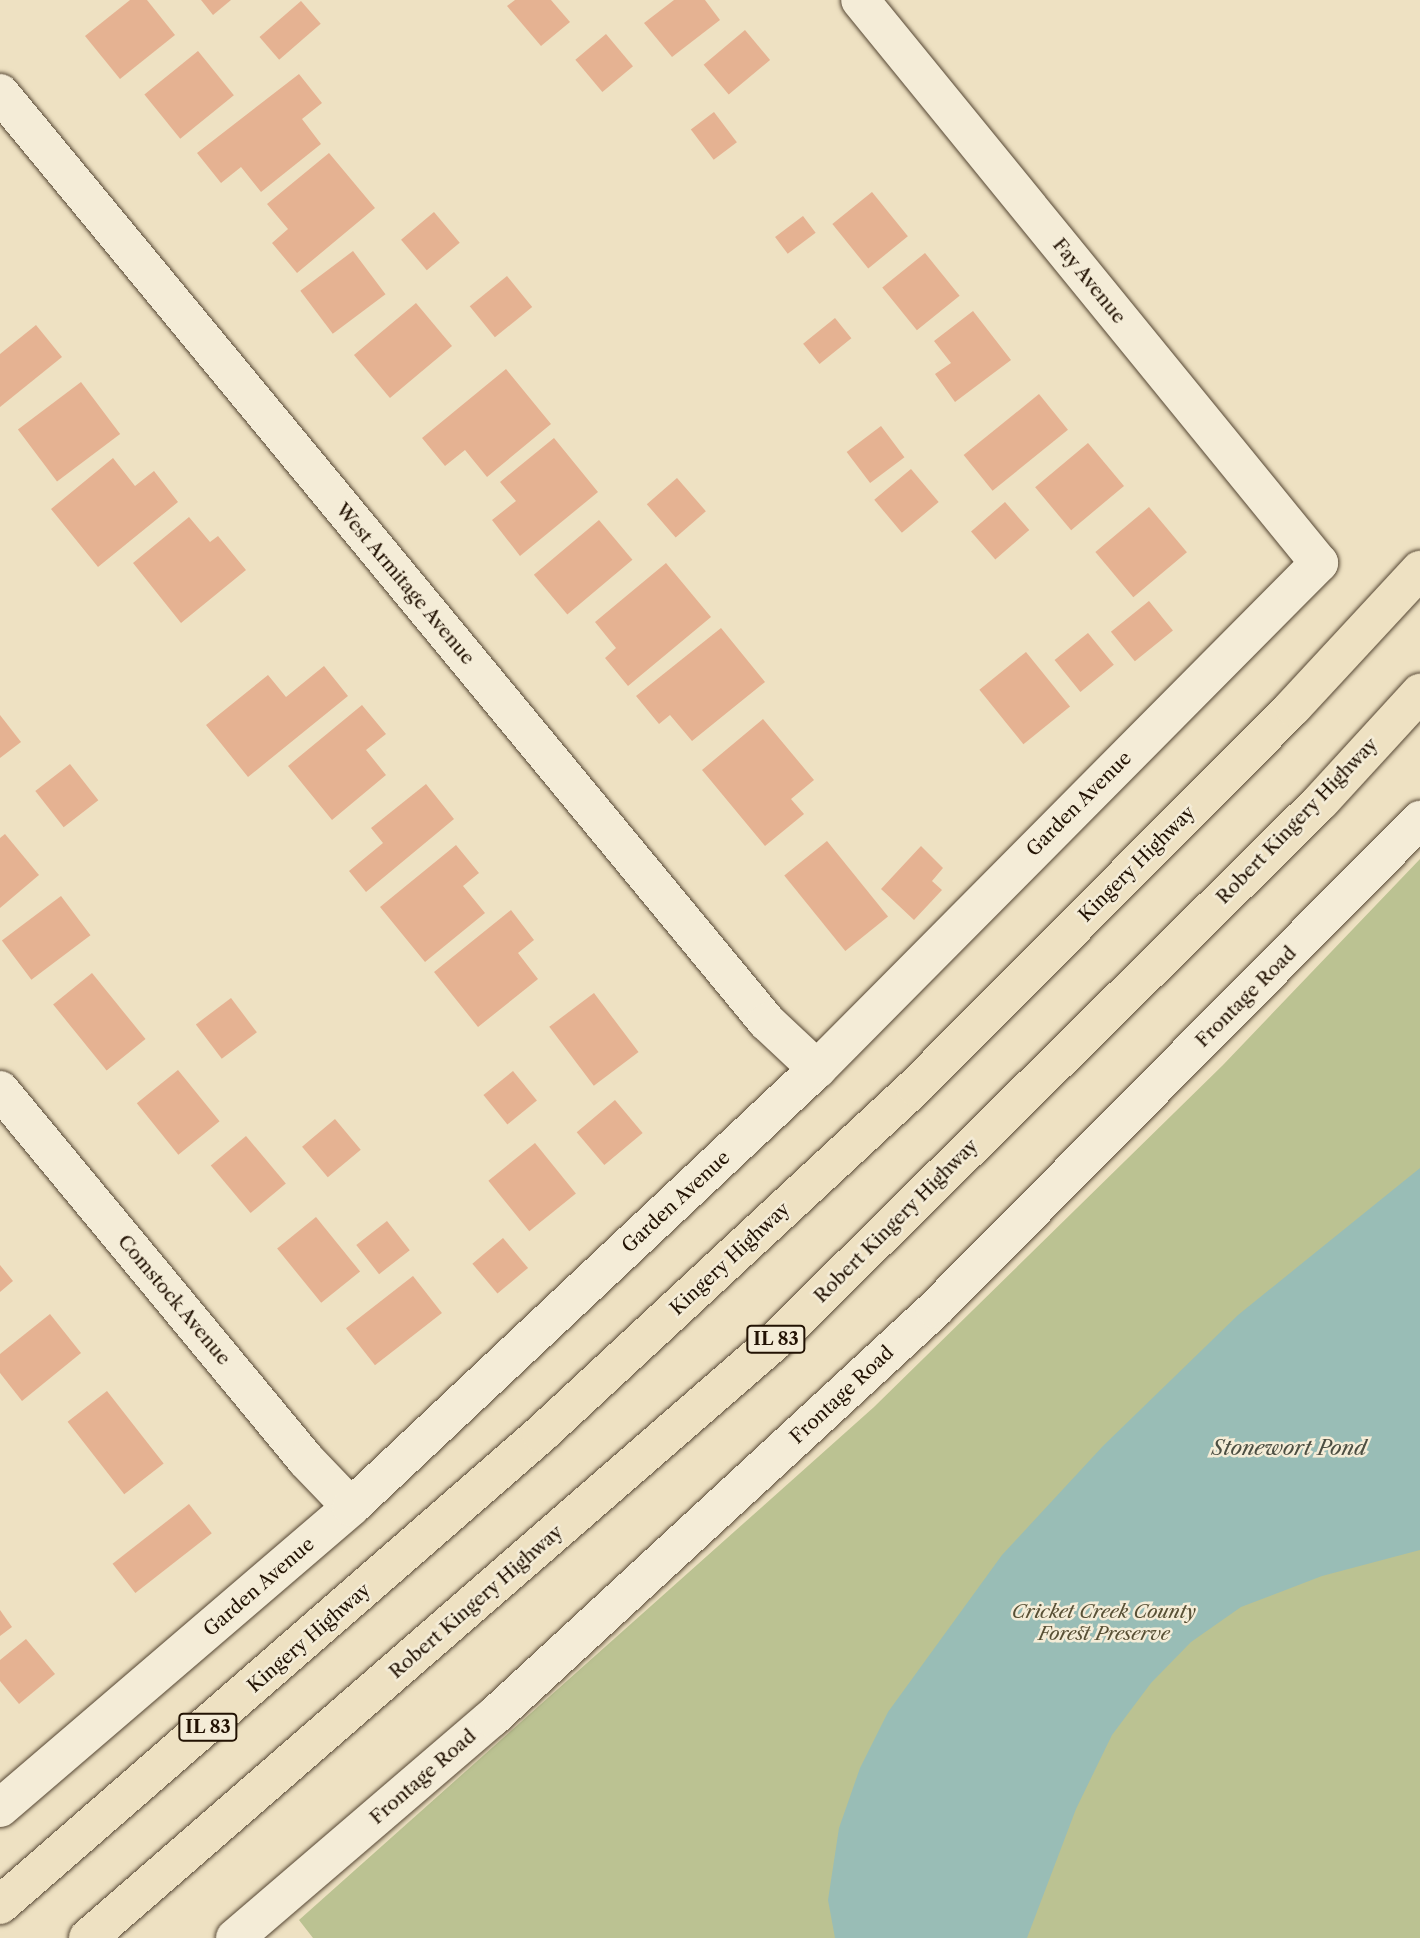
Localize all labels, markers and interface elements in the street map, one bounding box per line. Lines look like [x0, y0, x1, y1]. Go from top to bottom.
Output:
street label: Fay Avenue [1047, 233, 1131, 329]
street label: West Armitage Avenue [330, 498, 480, 670]
street label: Robert Kingery Highway [1211, 733, 1383, 909]
street label: Garden Avenue [1022, 747, 1136, 861]
street label: Kingery Highway [1074, 801, 1200, 927]
street label: Frontage Road [1191, 942, 1301, 1052]
street label: Robert Kingery Highway [809, 1134, 983, 1308]
street label: Garden Avenue [617, 1146, 735, 1258]
street label: Kingery Highway [665, 1198, 795, 1320]
street label: Comstock Avenue [113, 1230, 235, 1370]
road number: IL 83 [744, 1324, 808, 1354]
street label: Frontage Road [786, 1341, 898, 1449]
water label: Stonewort Pond [1212, 1435, 1366, 1461]
street label: Robert Kingery Highway [384, 1520, 568, 1684]
street label: Garden Avenue [199, 1533, 319, 1641]
street label: Kingery Highway [243, 1578, 375, 1698]
park label: Cricket Creek County Forest Preserve [1012, 1601, 1196, 1645]
road number: IL 83 [176, 1712, 240, 1742]
street label: Frontage Road [365, 1725, 481, 1829]

